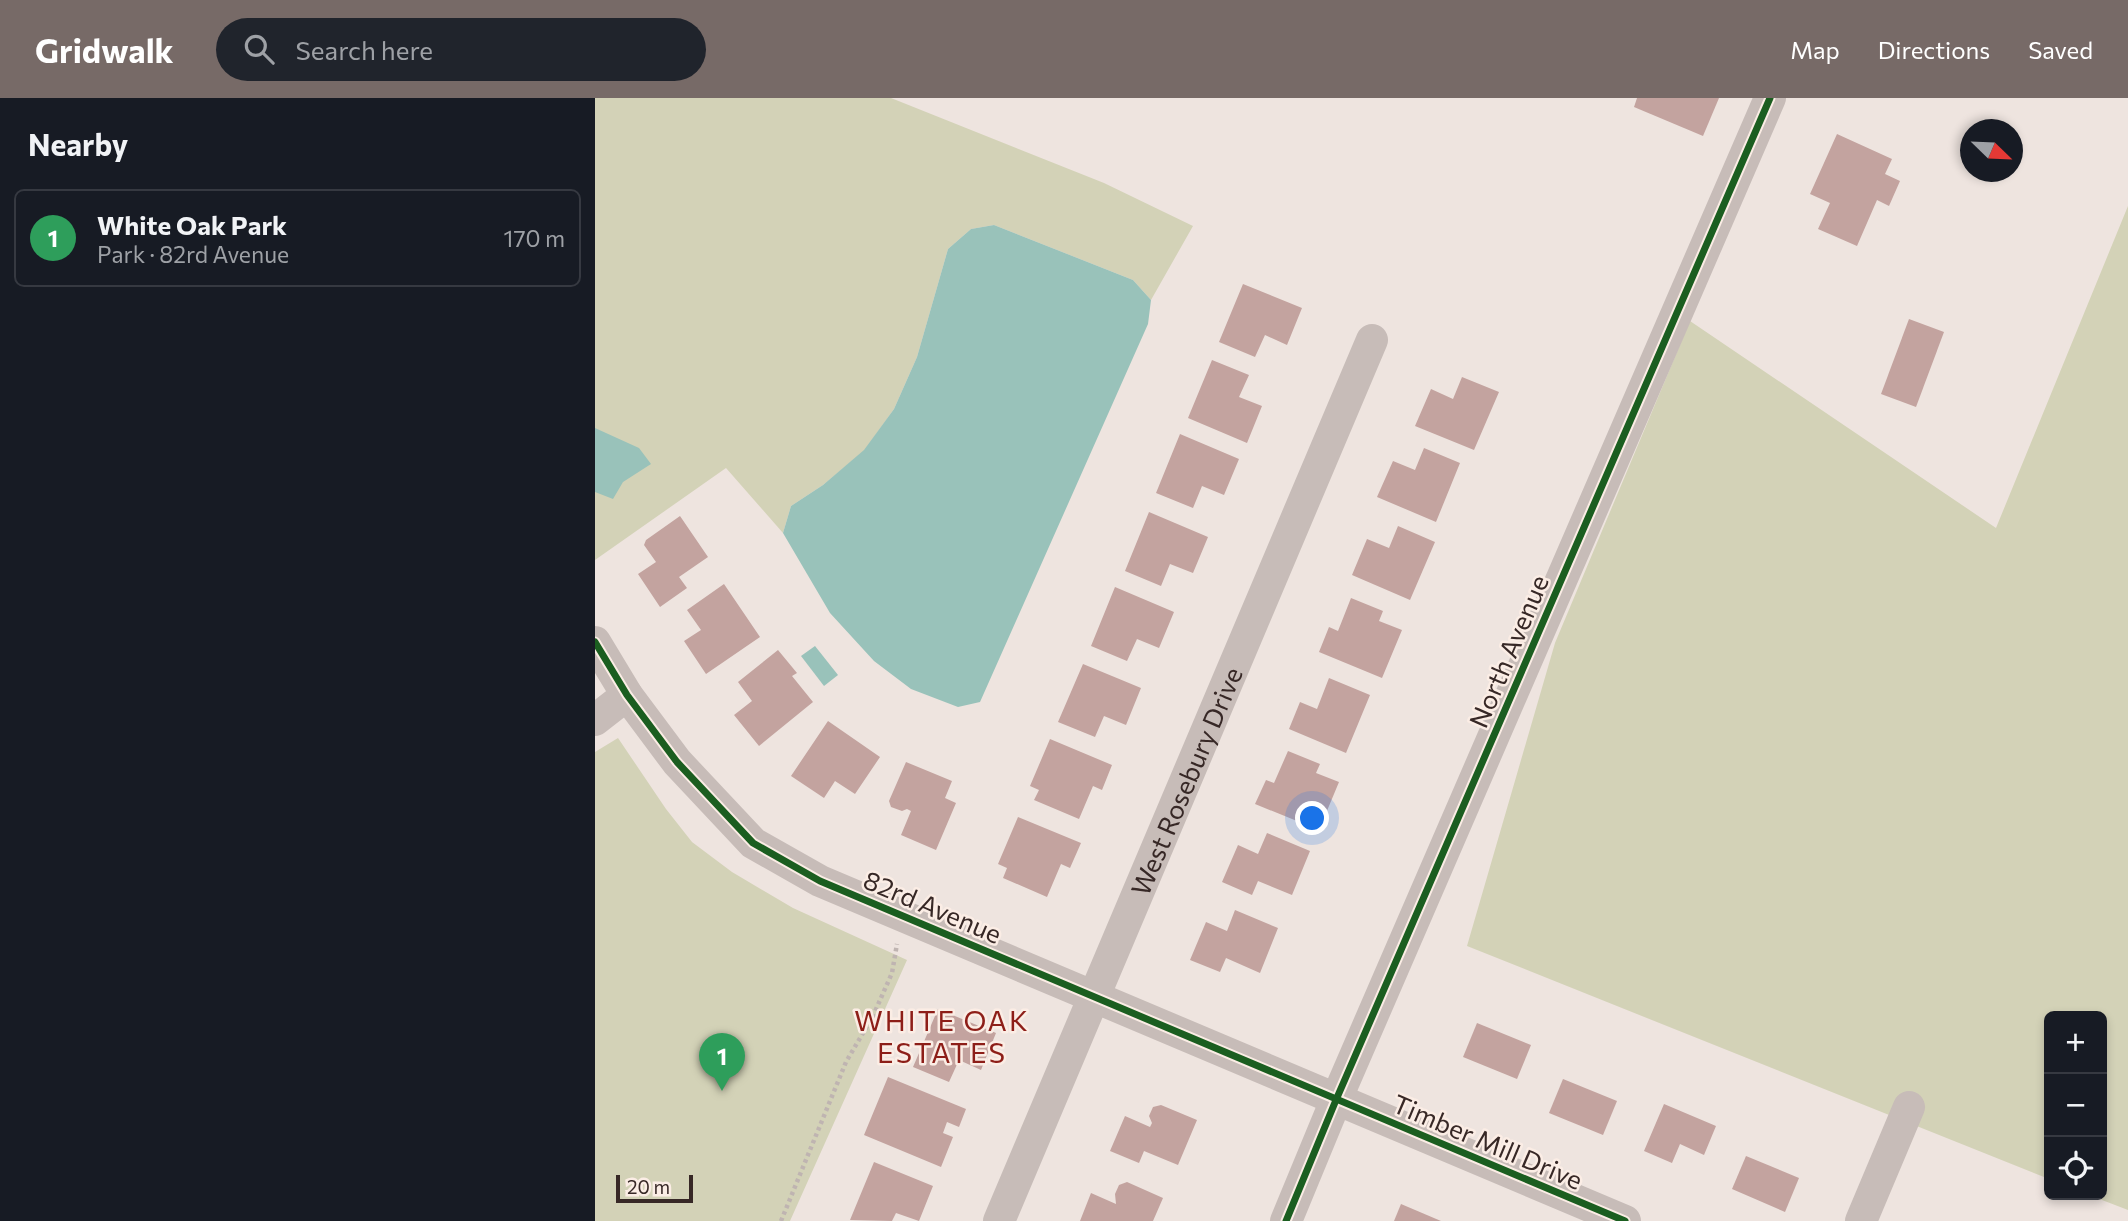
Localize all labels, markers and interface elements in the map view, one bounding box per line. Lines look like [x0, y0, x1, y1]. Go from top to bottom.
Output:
search box [216, 18, 706, 81]
text: Gridwalk [35, 29, 174, 70]
icon: search [240, 30, 278, 68]
text: Search here [296, 34, 433, 65]
text: Map [1790, 35, 1840, 64]
text: Directions [1878, 35, 1990, 64]
text: Saved [2028, 35, 2093, 64]
north arrow [1960, 119, 2023, 182]
text: Nearby [28, 125, 128, 162]
text: White Oak Park [97, 209, 287, 240]
text: 1 [48, 224, 58, 252]
text: 170 m [504, 224, 565, 252]
text: Park · 82rd Avenue [97, 240, 289, 268]
street label: North Avenue [1462, 570, 1554, 732]
street label: West Rosebury Drive [1123, 662, 1247, 900]
your location [1295, 801, 1329, 835]
street label: 82rd Avenue [859, 863, 1007, 949]
district label: WHITE OAK ESTATES [854, 1003, 1030, 1069]
map controls [2044, 1011, 2107, 1200]
button: + [2044, 1011, 2107, 1074]
pin: 1 [699, 1033, 745, 1091]
button: − [2044, 1074, 2107, 1137]
street label: Timber Mill Drive [1388, 1087, 1588, 1195]
button: locate [2044, 1137, 2107, 1200]
scale bar [616, 1172, 693, 1204]
text: 20 m [627, 1175, 670, 1198]

